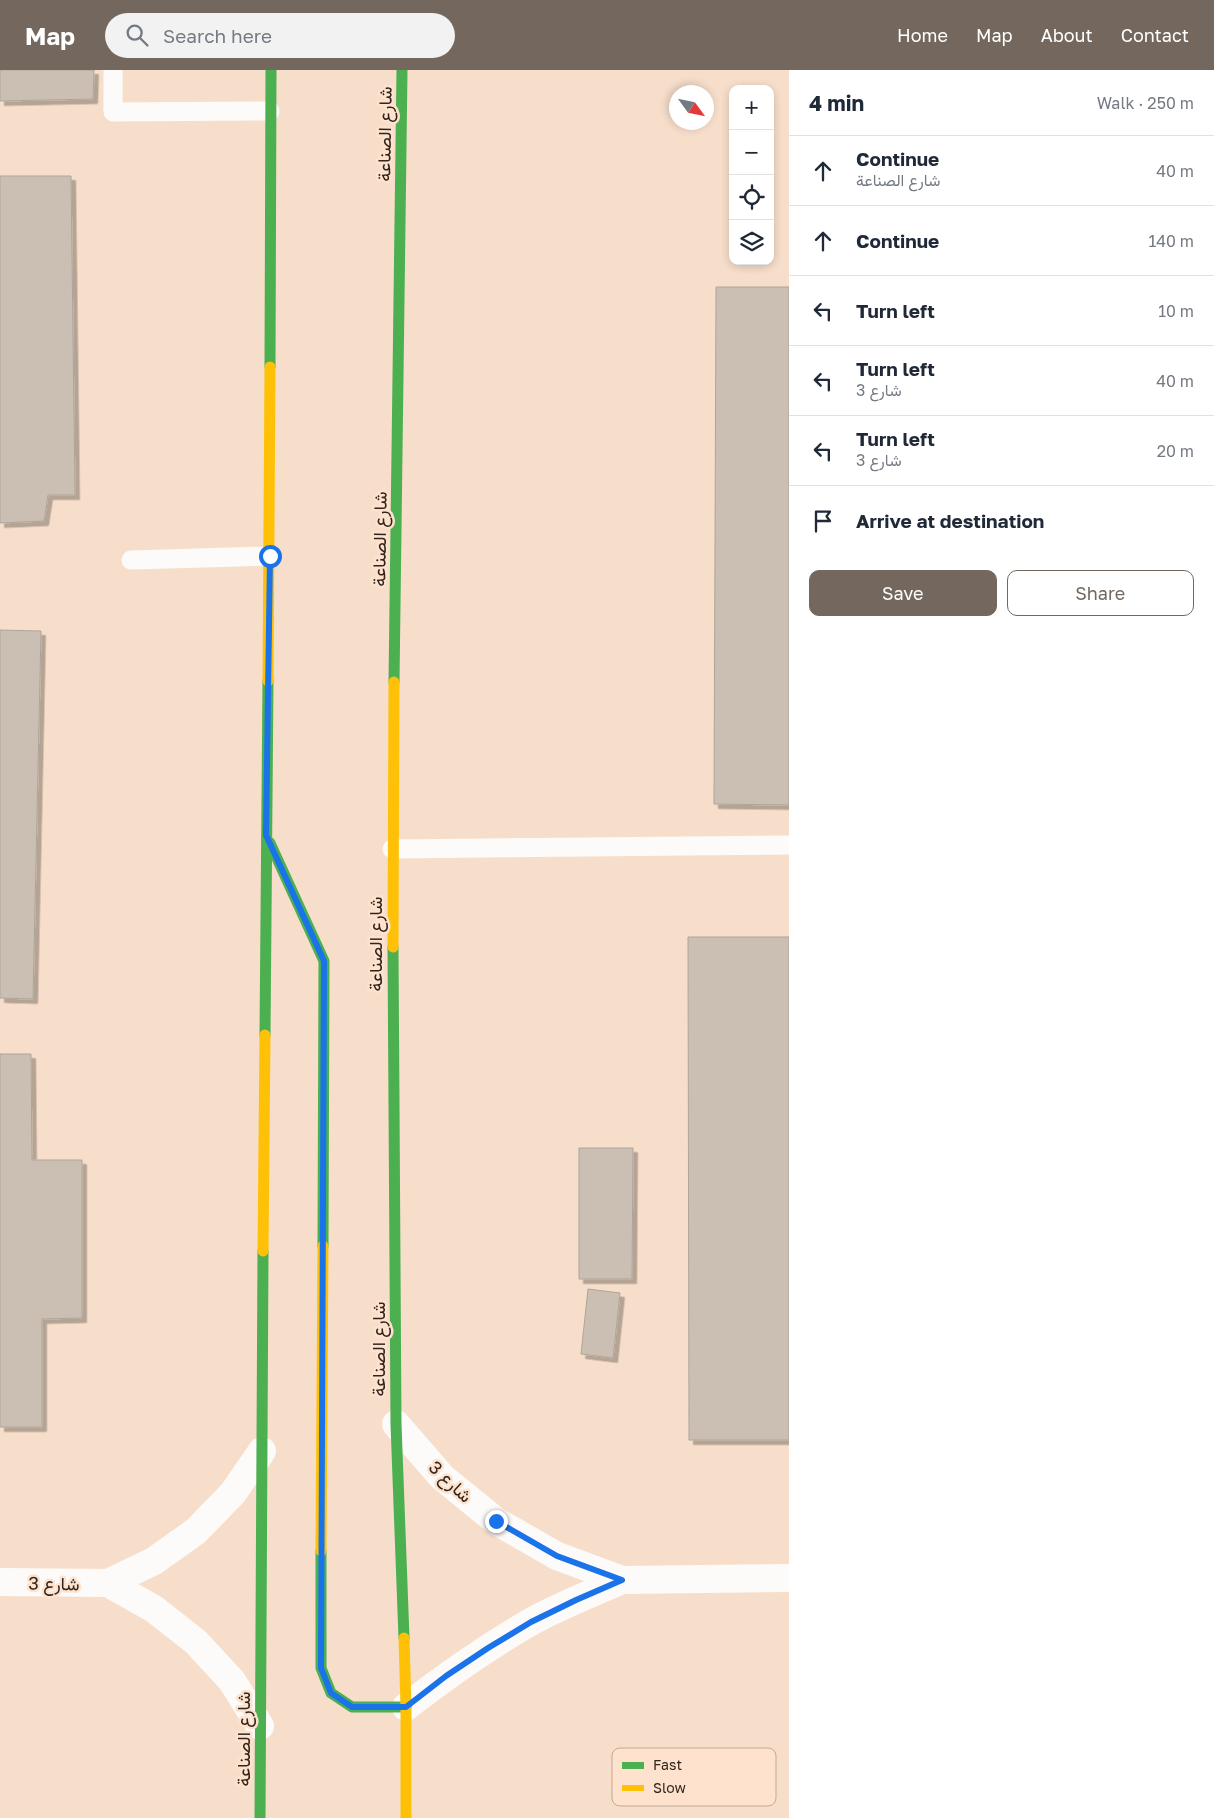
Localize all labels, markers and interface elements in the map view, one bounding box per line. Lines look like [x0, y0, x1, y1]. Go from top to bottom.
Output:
search box [105, 13, 455, 58]
text: Map [25, 21, 75, 50]
icon: search [123, 21, 151, 49]
text: Search here [163, 24, 272, 47]
text: Home [897, 24, 948, 46]
text: Map [976, 24, 1013, 46]
text: About [1041, 24, 1093, 46]
text: Contact [1121, 24, 1189, 46]
north arrow [669, 85, 714, 130]
map controls [729, 85, 774, 265]
button: + [729, 85, 774, 130]
street label: شارع الصناعة [372, 86, 398, 182]
text: 4 min [809, 90, 864, 116]
text: Walk · 250 m [1097, 93, 1194, 113]
button: − [729, 130, 774, 175]
text: Continue [856, 147, 939, 170]
icon: ahead [809, 157, 837, 185]
text: 40 m [1156, 161, 1194, 181]
text: شارع الصناعة [856, 170, 940, 190]
button: locate [729, 175, 774, 220]
button: layers [729, 220, 774, 265]
icon: ahead [809, 227, 837, 255]
text: Continue [856, 229, 939, 252]
text: 140 m [1148, 231, 1194, 251]
icon: left [809, 297, 837, 325]
text: Turn left [856, 299, 935, 322]
text: 10 m [1158, 301, 1194, 321]
text: Turn left [856, 357, 935, 380]
icon: left [809, 367, 837, 395]
text: 40 m [1156, 371, 1194, 391]
text: شارع 3 [856, 380, 902, 400]
text: Turn left [856, 427, 935, 450]
icon: left [809, 437, 837, 465]
text: 20 m [1157, 441, 1194, 461]
text: شارع 3 [856, 450, 902, 470]
street label: شارع الصناعة [367, 491, 393, 587]
icon: arrive [809, 507, 837, 535]
text: Arrive at destination [856, 509, 1044, 532]
route start [259, 545, 282, 568]
button: Save [809, 570, 997, 616]
button: Share [1007, 570, 1194, 616]
street label: شارع الصناعة [364, 896, 388, 992]
street label: شارع الصناعة [367, 1301, 391, 1397]
street label: شارع 3 [423, 1455, 477, 1508]
route end [485, 1510, 508, 1533]
street label: شارع 3 [28, 1572, 80, 1596]
street label: شارع الصناعة [232, 1691, 256, 1787]
legend [612, 1748, 776, 1806]
text: Fast [653, 1756, 682, 1773]
text: Slow [653, 1779, 686, 1796]

